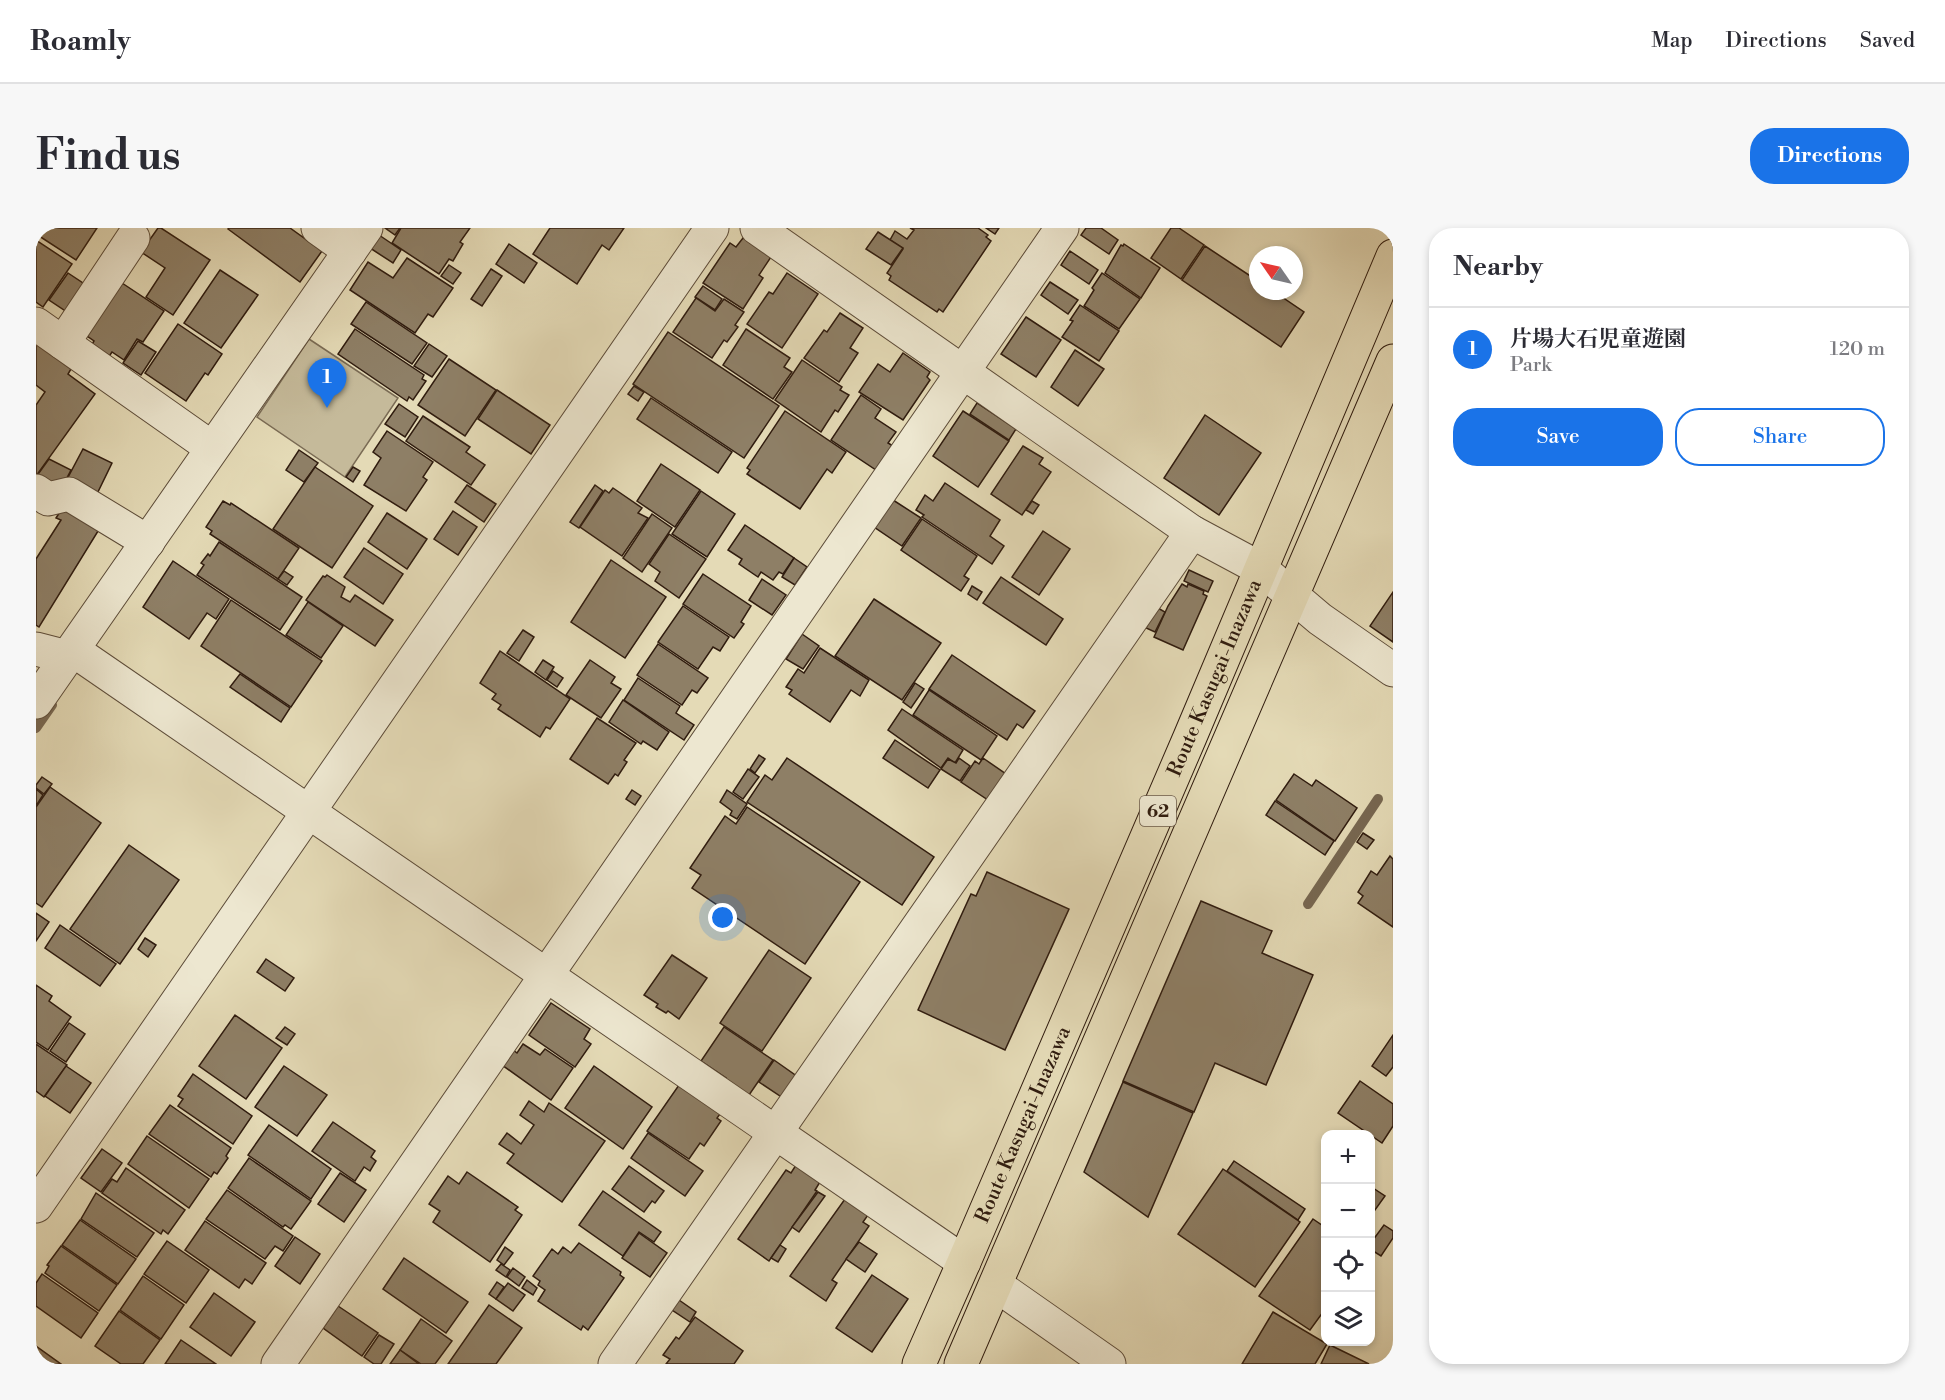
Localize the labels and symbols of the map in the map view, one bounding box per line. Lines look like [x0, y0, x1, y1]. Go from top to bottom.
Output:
north arrow [1249, 246, 1303, 300]
pin: 1 [308, 358, 346, 408]
street label: Route Kasugai-Inazawa [1162, 575, 1268, 780]
road number: 62 [1140, 796, 1176, 826]
your location [708, 903, 737, 932]
street label: Route Kasugai-Inazawa [970, 1022, 1077, 1227]

